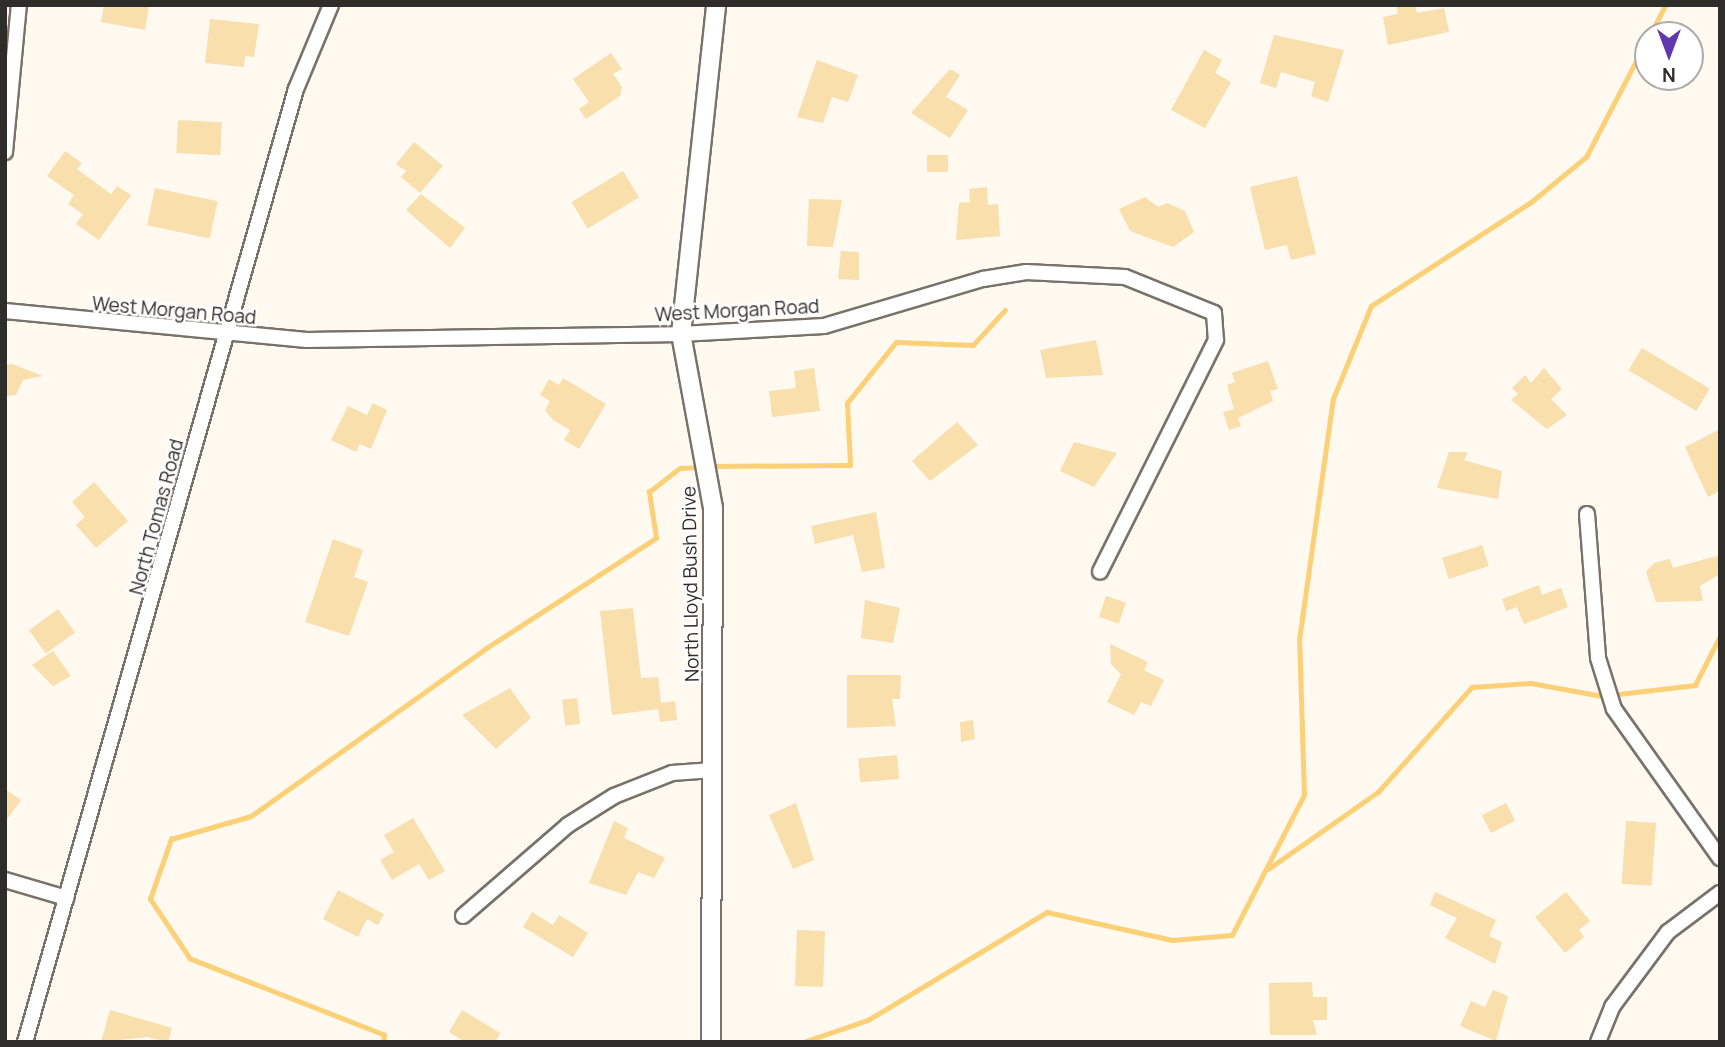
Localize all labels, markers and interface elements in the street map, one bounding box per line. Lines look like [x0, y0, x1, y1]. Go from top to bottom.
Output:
north arrow [1634, 21, 1704, 91]
text: N [1662, 62, 1676, 88]
street label: West Morgan Road [91, 292, 257, 330]
street label: West Morgan Road [654, 295, 820, 327]
street label: North Tomas Road [125, 437, 189, 597]
street label: North Lloyd Bush Drive [678, 486, 704, 682]

